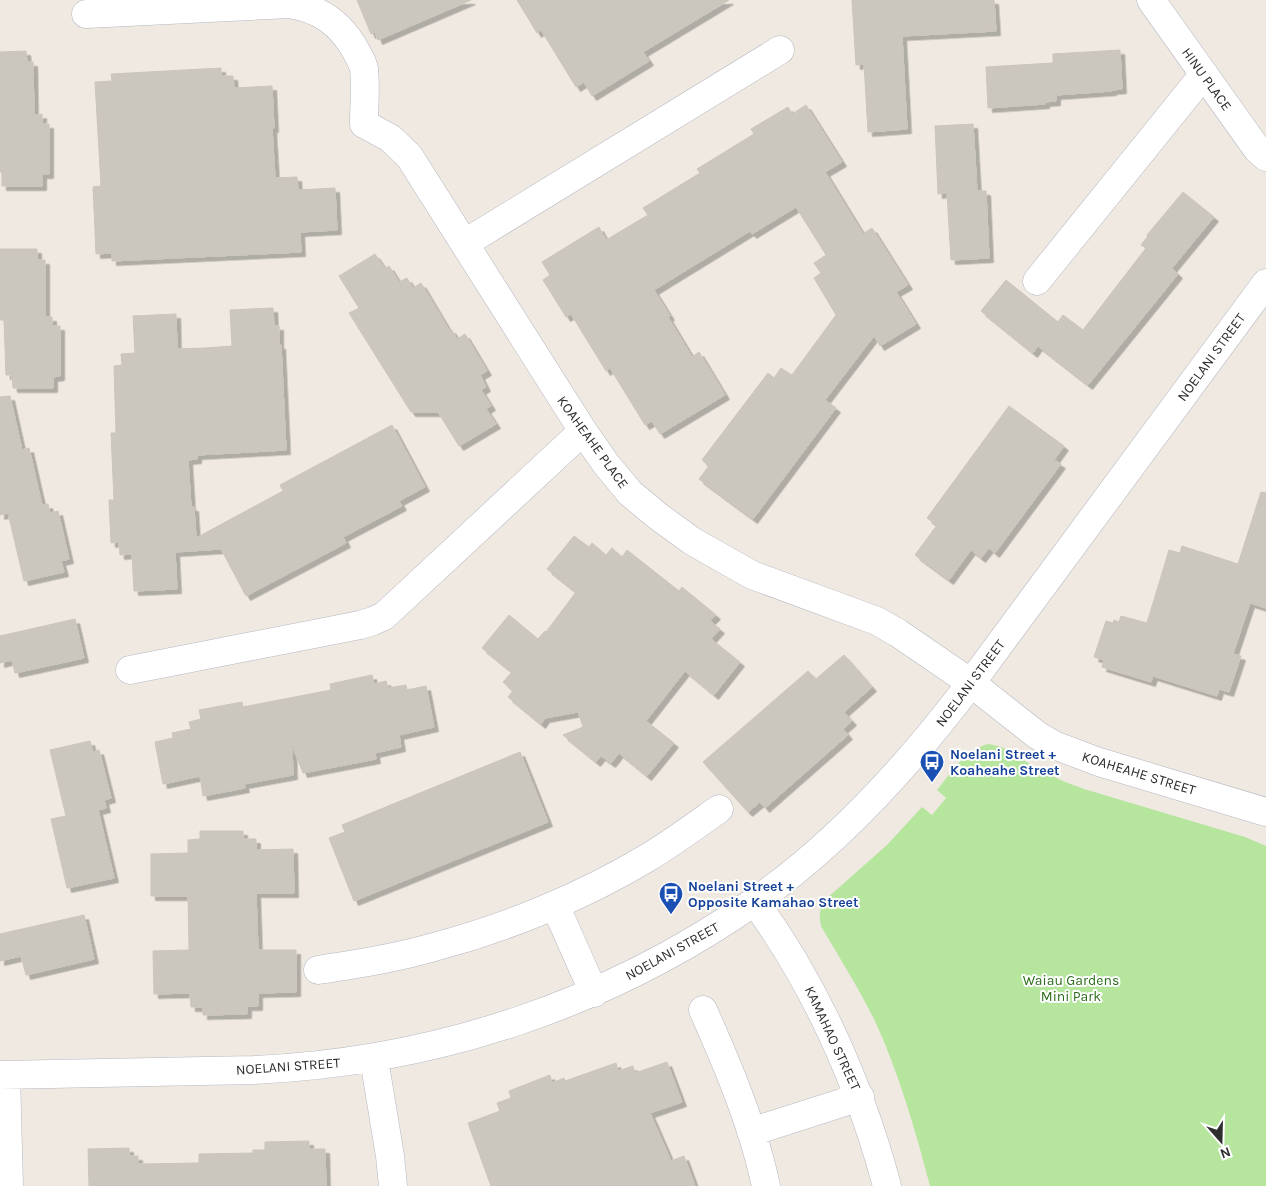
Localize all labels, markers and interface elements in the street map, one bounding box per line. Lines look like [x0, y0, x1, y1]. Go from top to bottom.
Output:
street label: HINU PLACE [1178, 44, 1235, 114]
street label: NOELANI STREET [1174, 310, 1249, 405]
street label: KOAHEAHE PLACE [553, 393, 632, 492]
street label: NOELANI STREET [932, 636, 1009, 730]
place label: Noelani Street + Koaheahe Street [950, 746, 1060, 779]
street label: KOAHEAHE STREET [1080, 748, 1198, 799]
bus stop icon: Noelani Street + Koaheahe Street [919, 749, 945, 783]
place label: Noelani Street + Opposite Kamahao Street [688, 878, 859, 911]
bus stop icon: Noelani Street + Opposite Kamahao Street [658, 881, 684, 915]
street label: NOELANI STREET [622, 919, 722, 984]
park label: Waiau Gardens Mini Park [1023, 972, 1119, 1005]
street label: KAMAHAO STREET [801, 983, 864, 1093]
street label: NOELANI STREET [235, 1054, 341, 1079]
north arrow [1196, 1116, 1246, 1166]
text: N [1218, 1143, 1233, 1162]

